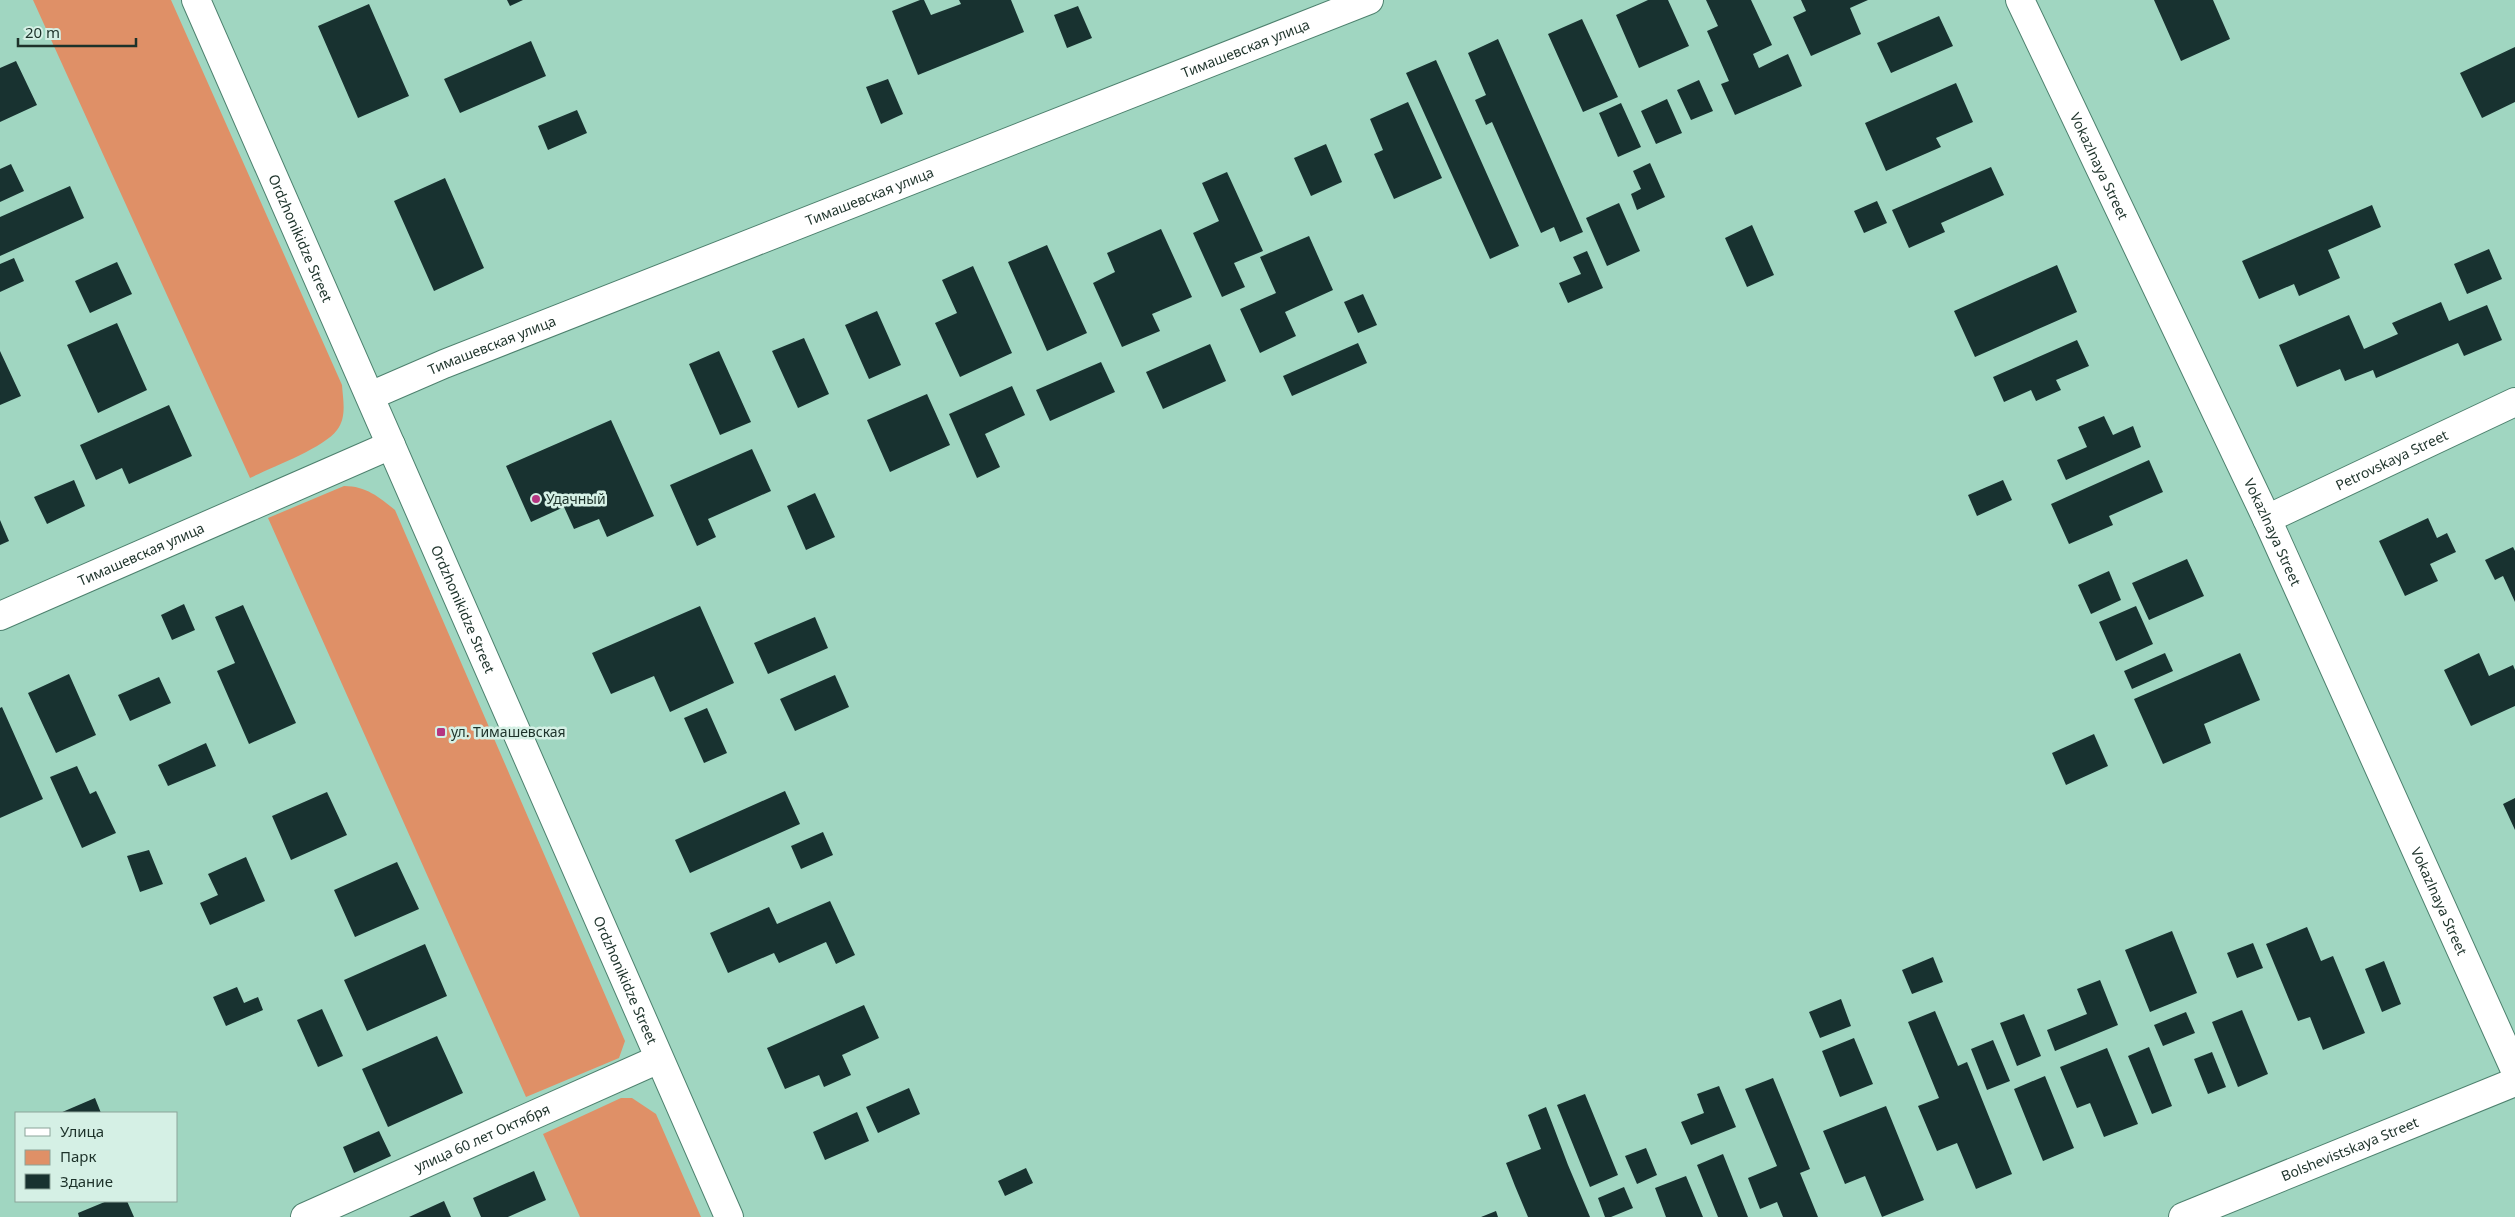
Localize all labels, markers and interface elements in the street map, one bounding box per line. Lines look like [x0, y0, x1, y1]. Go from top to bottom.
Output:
street label: Тимашевская улица [1179, 14, 1312, 82]
scale bar [18, 15, 135, 47]
text: 20 m [25, 22, 60, 42]
street label: Vokazlnaya Street [2066, 109, 2133, 223]
street label: Тимашевская улица [803, 162, 936, 230]
street label: Ordzhonikidze Street [264, 171, 337, 305]
street label: Тимашевская улица [425, 311, 558, 379]
street label: Petrovskaya Street [2332, 425, 2451, 494]
street label: Vokazlnaya Street [2240, 475, 2306, 589]
place label: Удачный [546, 489, 606, 508]
marker: Удачный [530, 493, 542, 505]
street label: Тимашевская улица [75, 518, 207, 590]
street label: Ordzhonikidze Street [427, 542, 500, 676]
place label: ул. Тимашевская [451, 722, 566, 741]
marker: ул. Тимашевская [435, 726, 447, 738]
street label: Vokazlnaya Street [2407, 844, 2472, 958]
street label: Ordzhonikidze Street [589, 913, 662, 1047]
street label: улица 60 лет Октября [411, 1099, 553, 1176]
legend [15, 1112, 178, 1202]
street label: Bolshevistskaya Street [2278, 1112, 2421, 1185]
text: Улица [60, 1121, 104, 1141]
text: Парк [60, 1146, 96, 1166]
text: Здание [60, 1171, 113, 1191]

